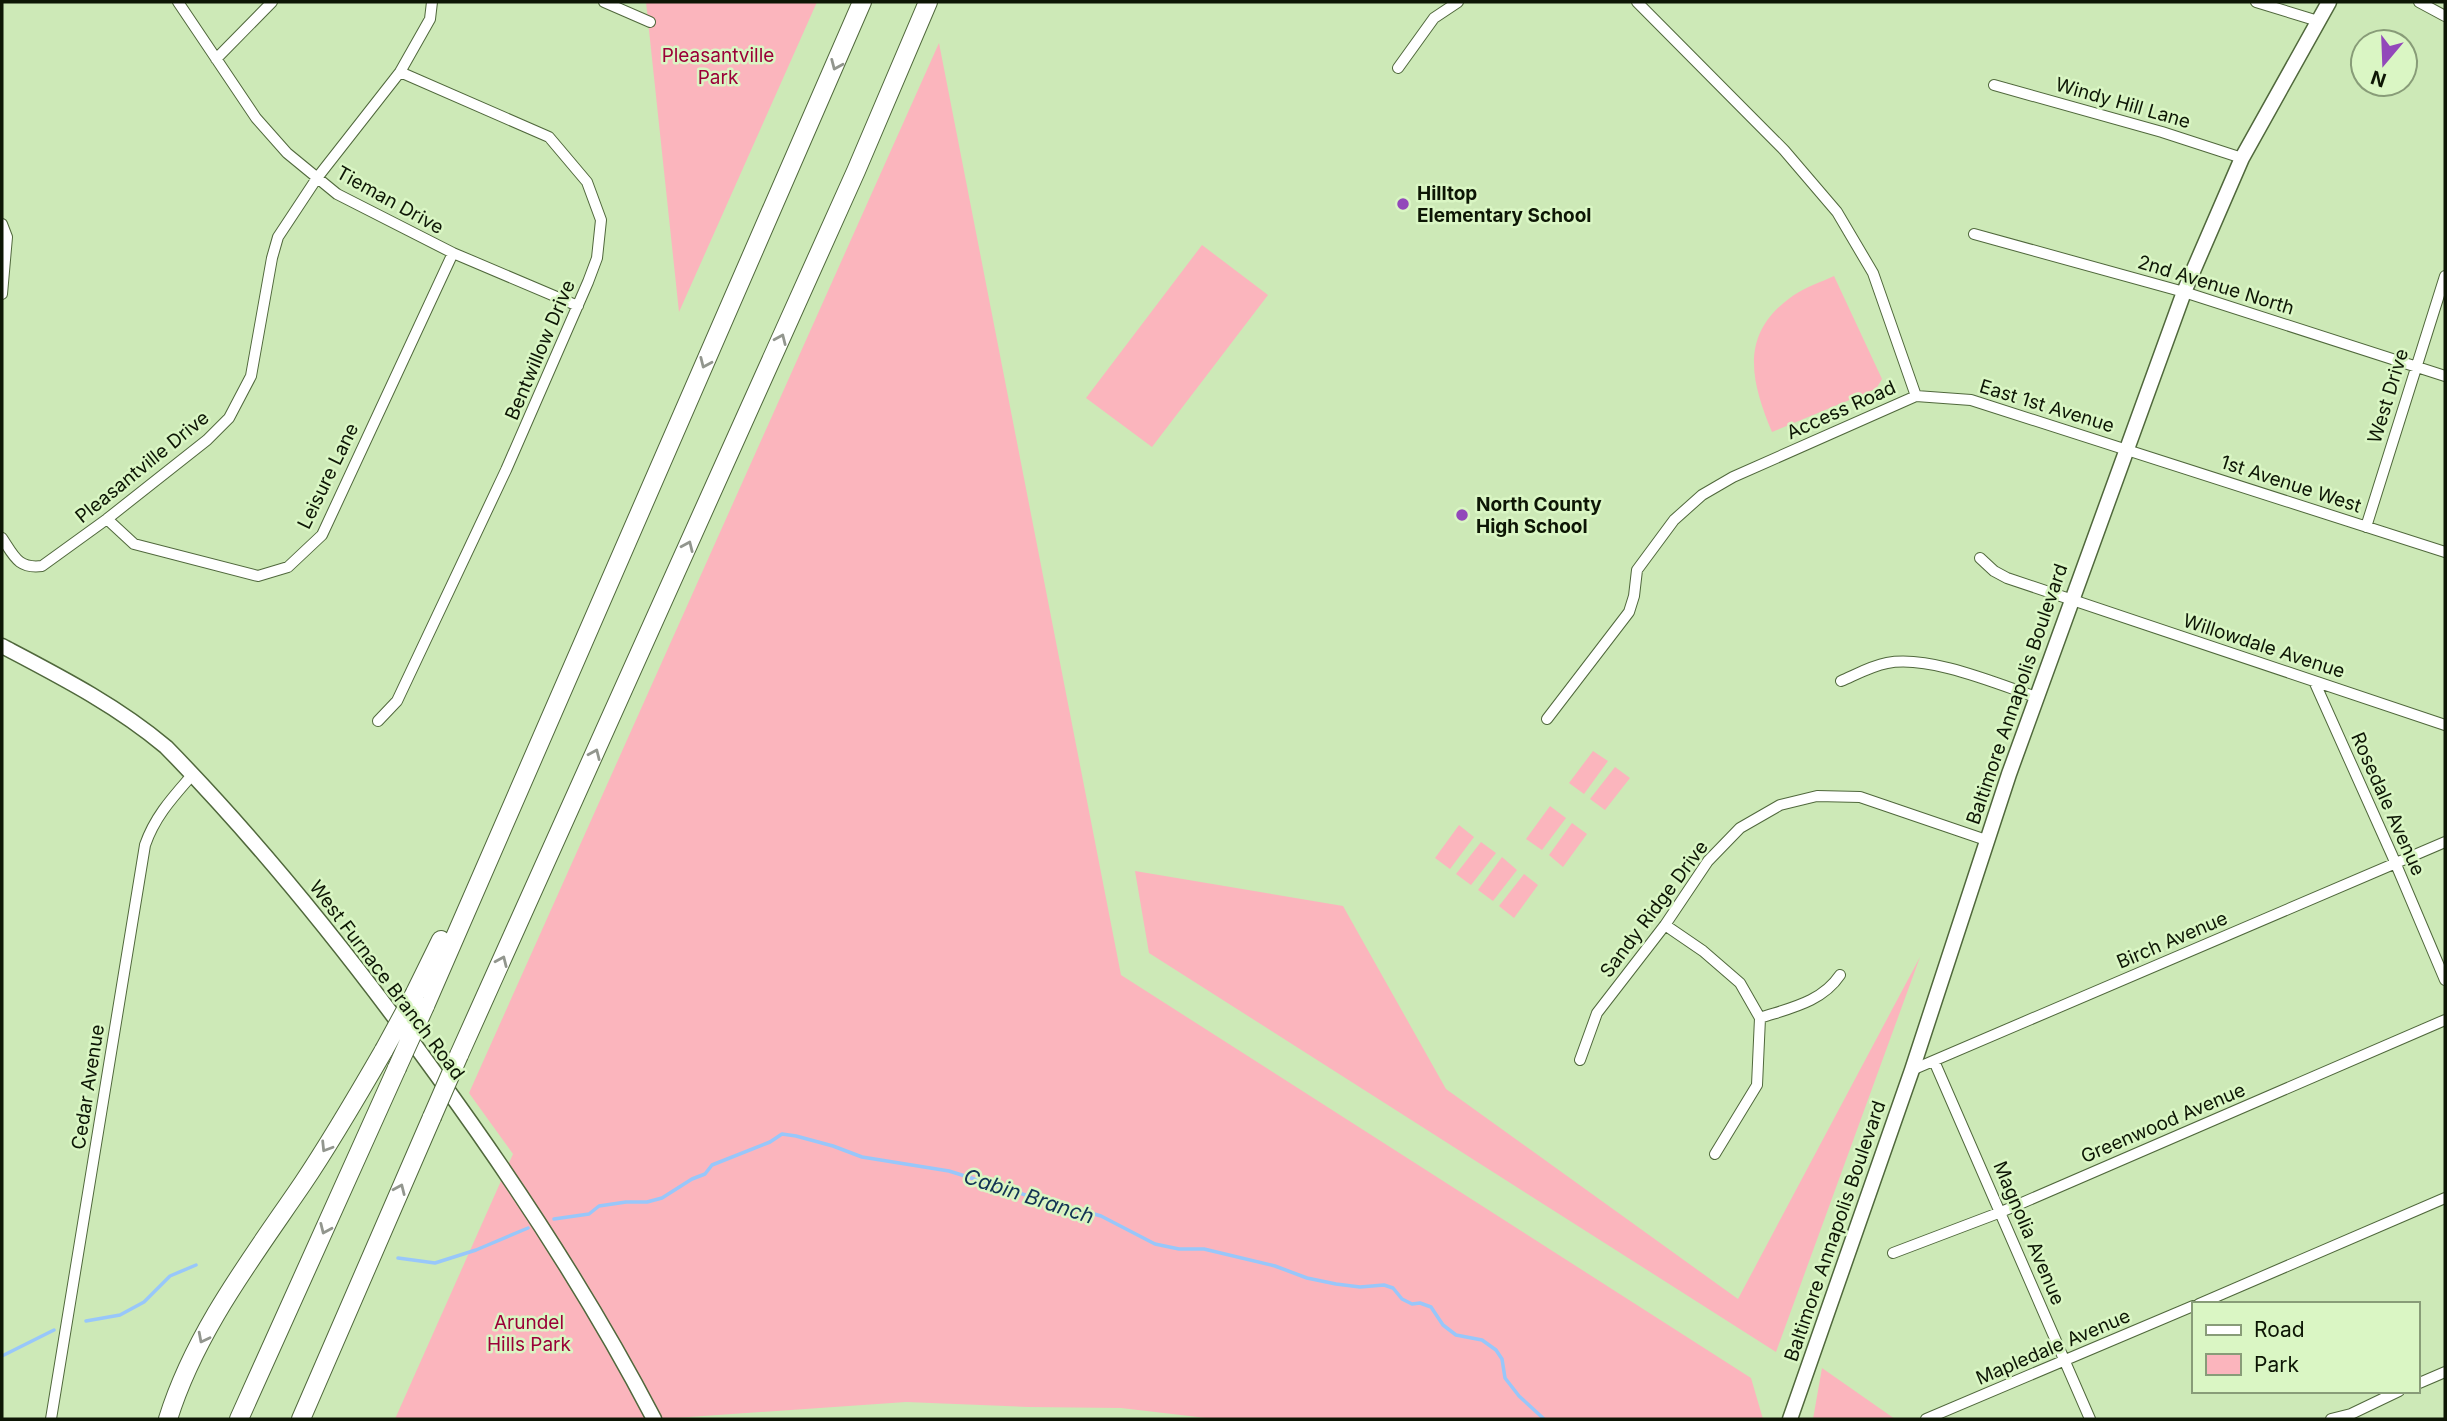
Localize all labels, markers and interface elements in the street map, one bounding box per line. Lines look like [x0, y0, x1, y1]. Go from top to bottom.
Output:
north arrow [2349, 28, 2419, 98]
park label: Pleasantville Park [662, 44, 774, 89]
one-way arrow [830, 58, 844, 70]
text: N [2368, 65, 2389, 92]
street label: Windy Hill Lane [2053, 73, 2193, 133]
street label: Tieman Drive [332, 161, 448, 239]
place label: Hilltop Elementary School [1417, 182, 1591, 227]
marker: Hilltop Elementary School [1395, 196, 1411, 212]
street label: 2nd Avenue North [2135, 250, 2297, 320]
street label: Bentwillow Drive [500, 277, 580, 423]
one-way arrow [773, 334, 787, 346]
street label: West Drive [2363, 346, 2413, 446]
one-way arrow [699, 356, 713, 368]
street label: East 1st Avenue [1977, 375, 2117, 437]
street label: Access Road [1783, 376, 1899, 444]
street label: Pleasantville Drive [71, 406, 213, 528]
street label: Leisure Lane [293, 419, 363, 533]
street label: 1st Avenue West [2218, 450, 2364, 518]
place label: North County High School [1476, 493, 1602, 538]
marker: North County High School [1454, 507, 1470, 523]
one-way arrow [680, 541, 694, 553]
street label: Baltimore Annapolis Boulevard [1962, 561, 2072, 827]
street label: Willowdale Avenue [2180, 609, 2348, 683]
street label: Rosedale Avenue [2346, 729, 2430, 879]
one-way arrow [587, 749, 601, 761]
street label: Sandy Ridge Drive [1595, 836, 1713, 982]
street label: West Furnace Branch Road [305, 876, 469, 1084]
street label: Birch Avenue [2113, 906, 2231, 974]
one-way arrow [494, 956, 508, 968]
street label: Cedar Avenue [67, 1023, 109, 1151]
street label: Greenwood Avenue [2077, 1078, 2249, 1168]
street label: Baltimore Annapolis Boulevard [1780, 1098, 1890, 1364]
one-way arrow [321, 1139, 334, 1152]
street label: Magnolia Avenue [1988, 1158, 2070, 1308]
water label: Cabin Branch [961, 1163, 1097, 1229]
one-way arrow [392, 1184, 406, 1197]
one-way arrow [319, 1221, 333, 1234]
legend [2192, 1302, 2419, 1393]
street label: Mapledale Avenue [1972, 1304, 2134, 1390]
park label: Arundel Hills Park [487, 1311, 572, 1356]
text: Road [2254, 1317, 2305, 1342]
one-way arrow [197, 1331, 211, 1343]
text: Park [2254, 1352, 2299, 1377]

